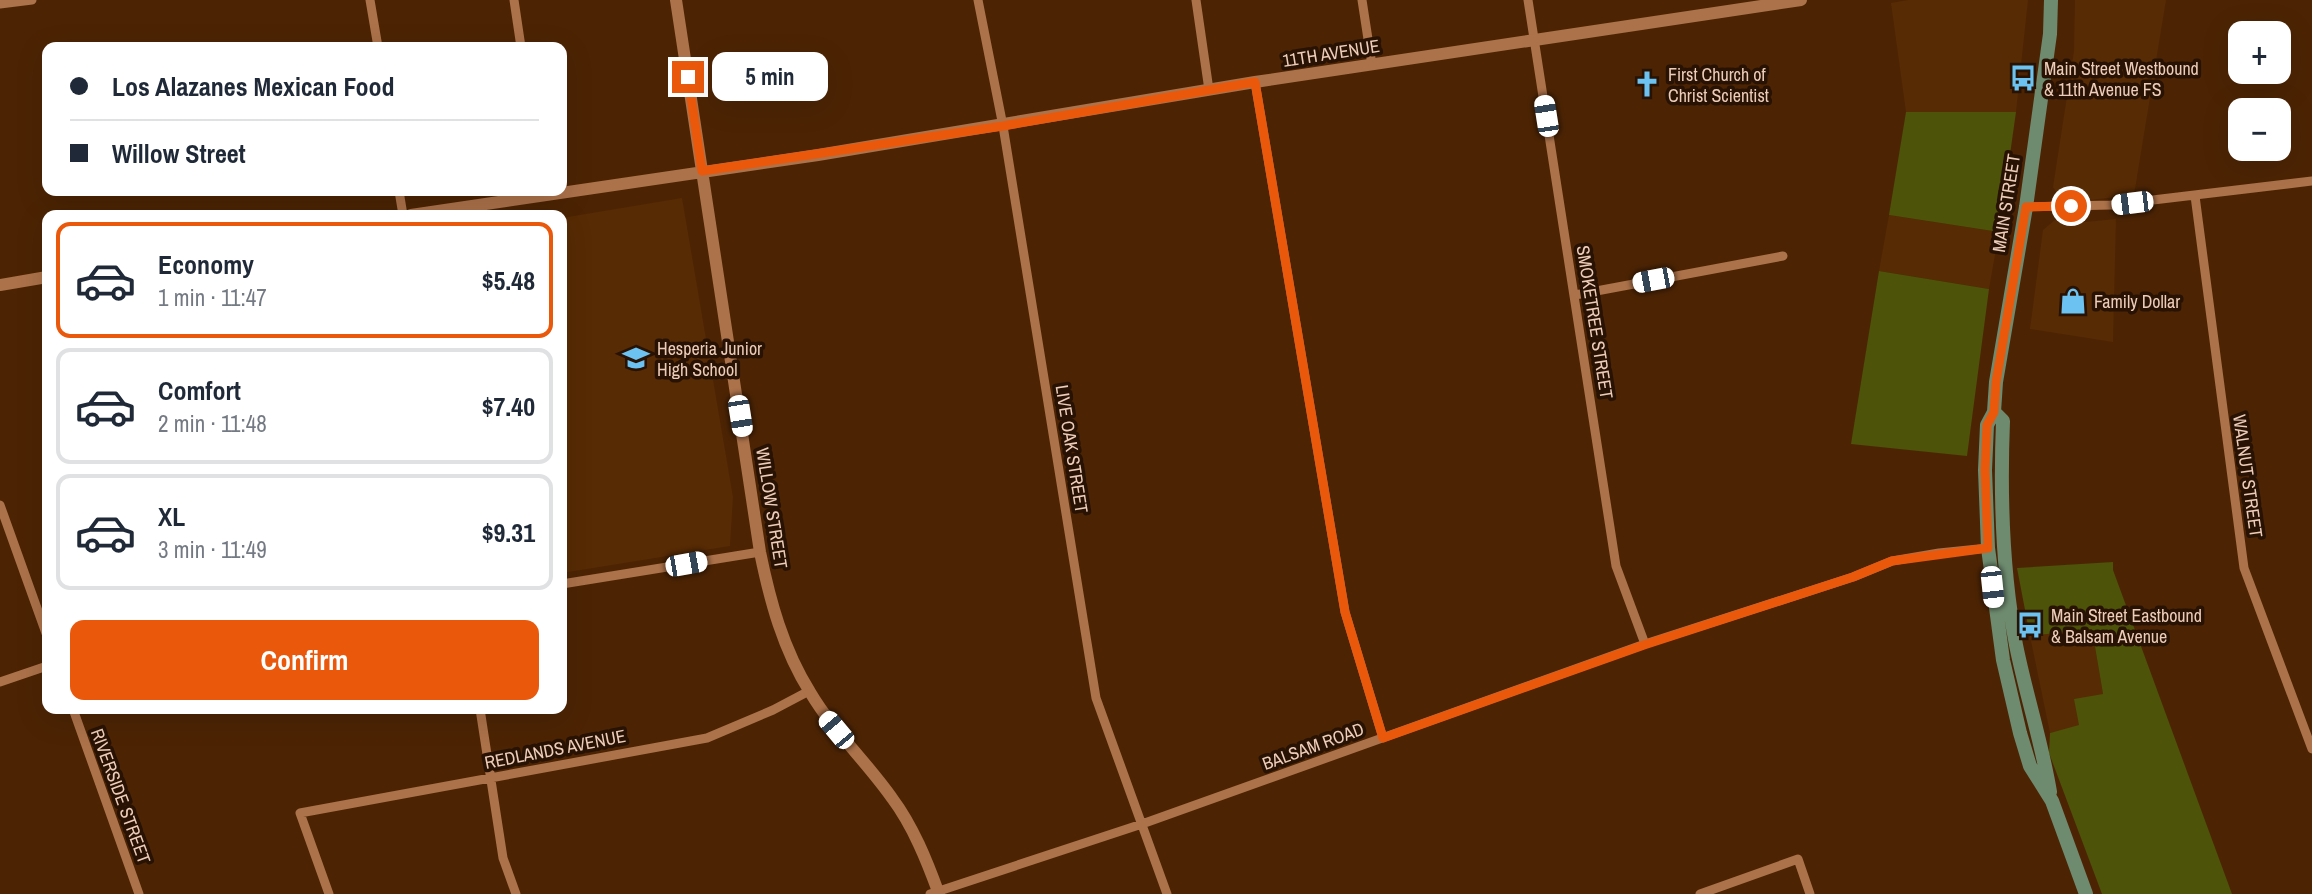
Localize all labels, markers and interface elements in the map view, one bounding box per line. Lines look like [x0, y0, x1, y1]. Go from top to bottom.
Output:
map controls [2228, 21, 2291, 161]
button: + [2228, 21, 2291, 84]
street label: 11TH AVENUE [1281, 33, 1381, 73]
callout: 5 min [712, 52, 828, 102]
place label: Main Street Westbound & 11th Avenue FS [2044, 56, 2199, 102]
route end [672, 61, 704, 93]
text: 5 min [745, 61, 795, 92]
place label: First Church of Christ Scientist [1668, 62, 1769, 108]
bus stop icon: Main Street Westbound & 11th Avenue FS [2008, 63, 2038, 93]
text: Los Alazanes Mexican Food [112, 69, 395, 104]
church icon: First Church of Christ Scientist [1632, 69, 1662, 99]
car [1533, 94, 1560, 138]
button: − [2228, 98, 2291, 161]
text: Willow Street [112, 136, 246, 171]
street label: MAIN STREET [1986, 152, 2026, 254]
route start [2055, 190, 2087, 222]
car [2110, 190, 2155, 216]
street label: SMOKETREE STREET [1571, 243, 1619, 401]
text: Economy [158, 247, 254, 282]
icon: car [74, 249, 137, 312]
text: $5.48 [482, 263, 535, 298]
car [1631, 266, 1676, 294]
text: 1 min · 11:47 [158, 282, 267, 313]
shop icon: Family Dollar [2058, 286, 2088, 316]
place label: Family Dollar [2094, 289, 2180, 314]
place label: Hesperia Junior High School [657, 336, 762, 382]
school or university icon: Hesperia Junior High School [621, 343, 651, 373]
text: Comfort [158, 373, 241, 408]
icon: car [74, 375, 137, 438]
street label: LIVE OAK STREET [1050, 383, 1094, 515]
text: $7.40 [482, 389, 535, 424]
car [727, 394, 754, 438]
text: 2 min · 11:48 [158, 408, 267, 439]
street label: WALNUT STREET [2227, 413, 2269, 539]
street label: WILLOW STREET [750, 446, 794, 570]
text: XL [158, 499, 185, 534]
icon: car [74, 501, 137, 564]
text: $9.31 [482, 515, 535, 550]
text: 3 min · 11:49 [158, 534, 267, 565]
car [664, 550, 709, 578]
car [1980, 565, 2005, 609]
place label: Main Street Eastbound & Balsam Avenue [2051, 603, 2202, 649]
bus stop icon: Main Street Eastbound & Balsam Avenue [2015, 610, 2045, 640]
button: Confirm [70, 620, 539, 700]
car [815, 707, 858, 753]
street label: BALSAM ROAD [1259, 716, 1367, 776]
street label: REDLANDS AVENUE [482, 723, 628, 775]
street label: RIVERSIDE STREET [85, 725, 157, 867]

